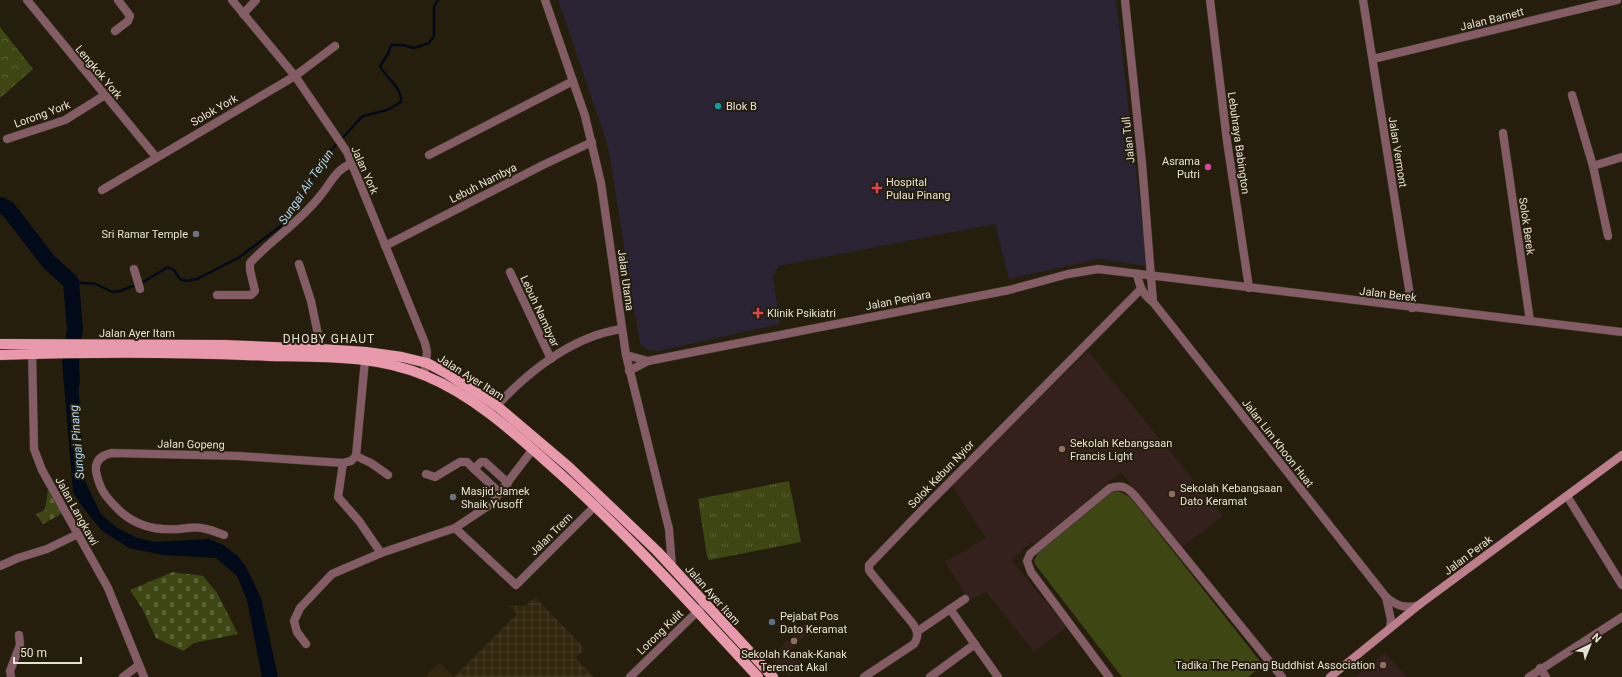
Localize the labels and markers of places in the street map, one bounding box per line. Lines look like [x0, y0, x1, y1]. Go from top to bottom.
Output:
place label: Blok B [726, 100, 757, 113]
marker: Blok B [713, 101, 723, 111]
place label: Asrama Putri [1162, 155, 1200, 181]
marker: Asrama Putri [1203, 162, 1213, 172]
place label: Hospital Pulau Pinang [886, 176, 950, 202]
marker: Hospital Pulau Pinang [871, 182, 883, 194]
place label: Sri Ramar Temple [102, 228, 188, 241]
marker: Sri Ramar Temple [191, 229, 201, 239]
marker: Klinik Psikiatri [752, 307, 764, 319]
place label: Klinik Psikiatri [767, 307, 836, 320]
place label: Sekolah Kebangsaan Francis Light [1070, 437, 1172, 463]
marker: Sekolah Kebangsaan Francis Light [1057, 444, 1067, 454]
place label: Sekolah Kebangsaan Dato Keramat [1180, 482, 1282, 508]
place label: Masjid Jamek Shaik Yusoff [461, 485, 530, 511]
marker: Sekolah Kebangsaan Dato Keramat [1167, 489, 1177, 499]
marker: Masjid Jamek Shaik Yusoff [448, 492, 458, 502]
place label: Pejabat Pos Dato Keramat [780, 610, 847, 636]
marker: Pejabat Pos Dato Keramat [767, 617, 777, 627]
marker: Sekolah Kanak-Kanak Terencat Akal [789, 636, 799, 646]
place label: Sekolah Kanak-Kanak Terencat Akal [741, 648, 847, 674]
place label: Tadika The Penang Buddhist Association [1175, 659, 1375, 672]
marker: Tadika The Penang Buddhist Association [1378, 660, 1388, 670]

